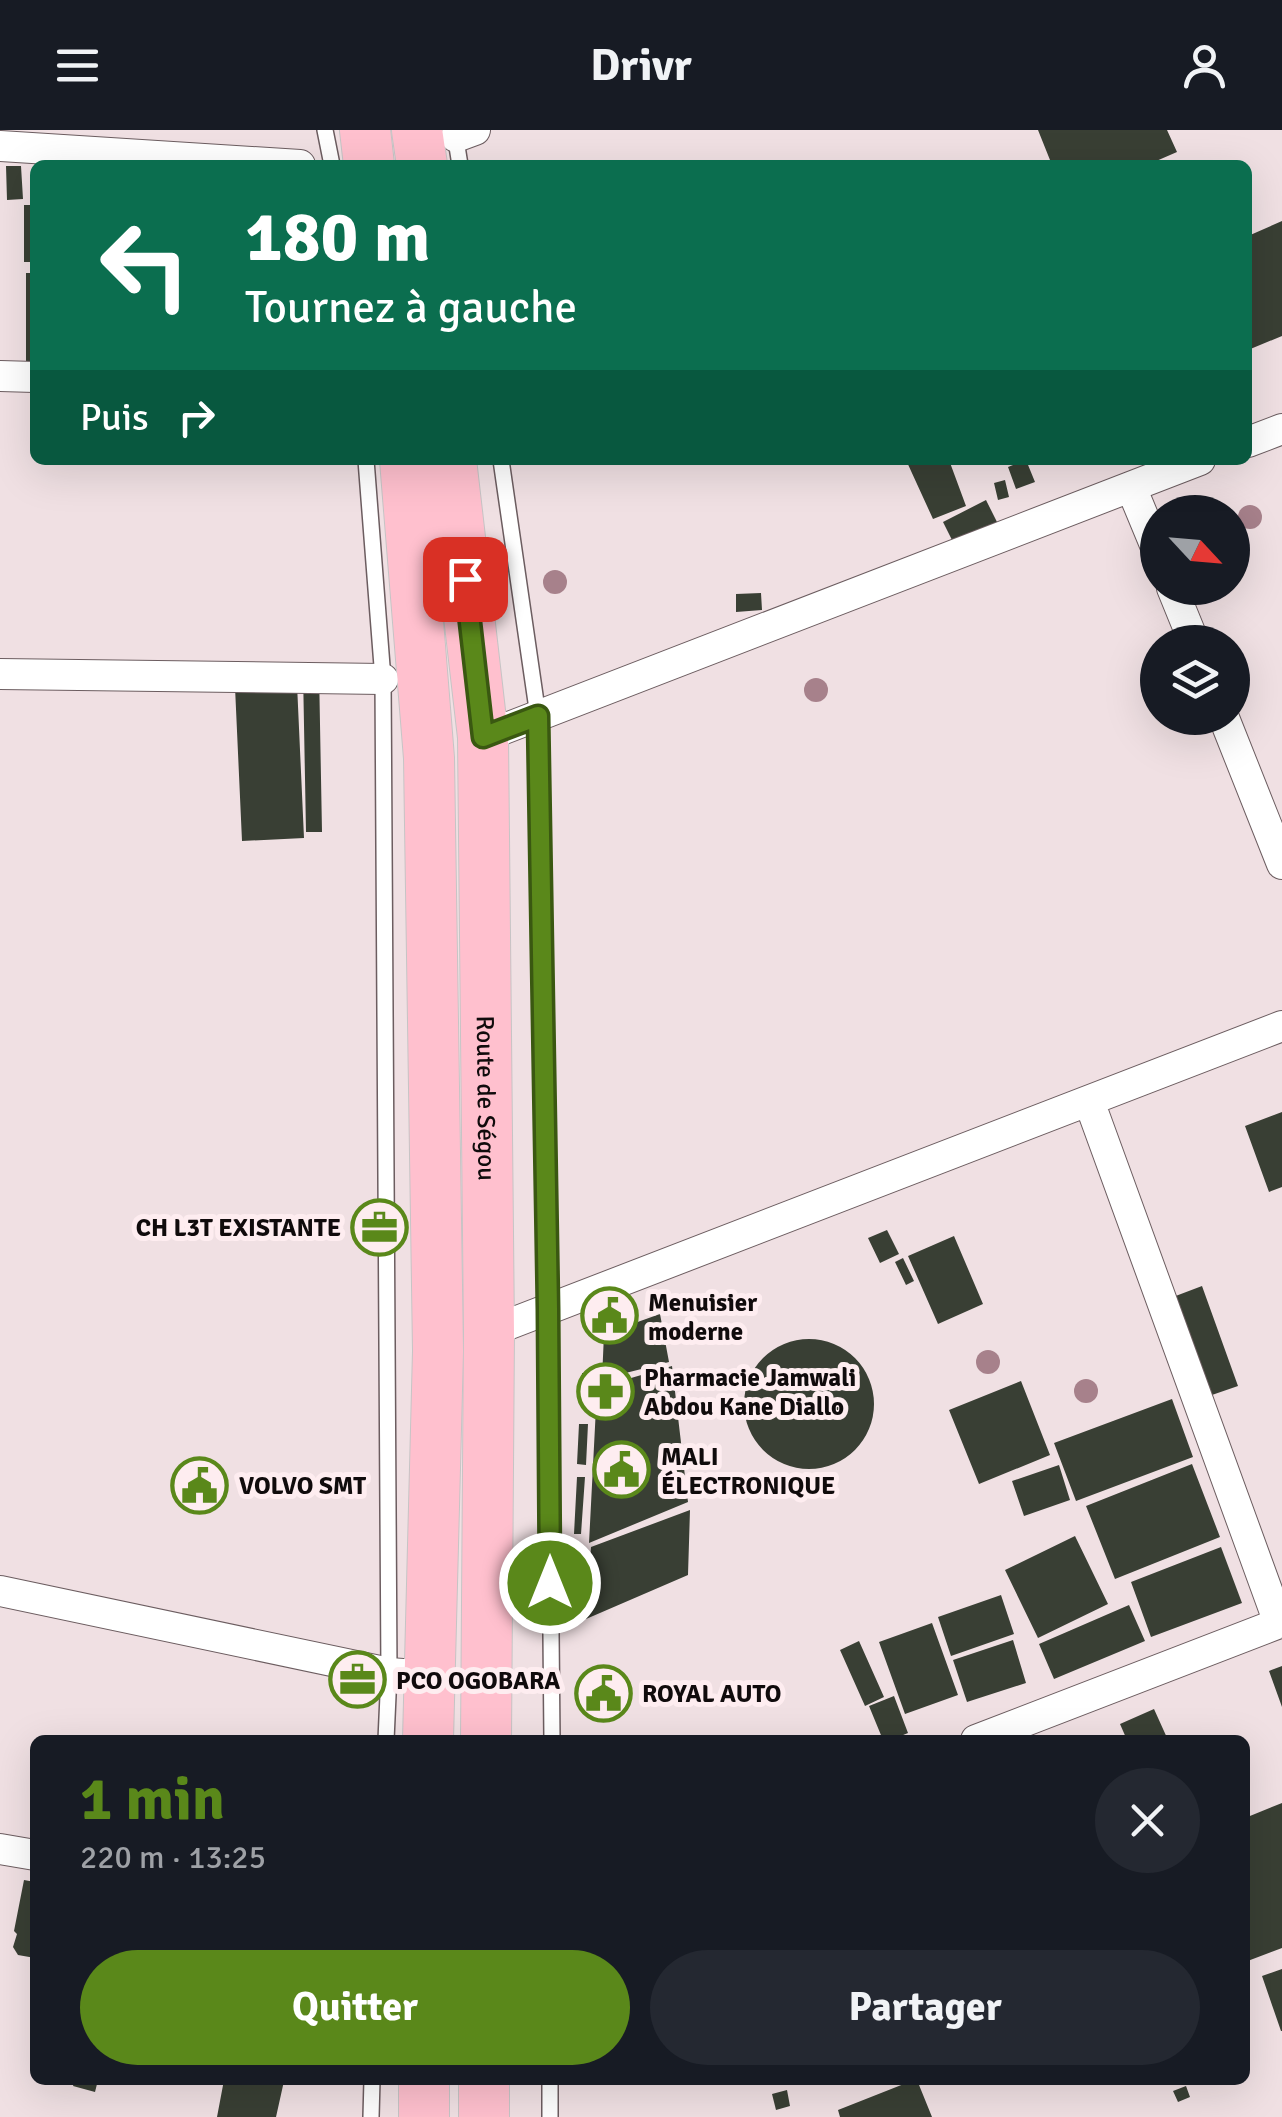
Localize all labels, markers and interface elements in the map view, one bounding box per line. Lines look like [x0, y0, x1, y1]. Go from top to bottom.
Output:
icon: menu [50, 38, 105, 93]
text: Drivr [590, 38, 692, 93]
icon: person [1177, 38, 1232, 93]
text: 180 m [245, 194, 430, 280]
icon: left [80, 200, 210, 330]
text: Tournez à gauche [245, 280, 577, 335]
icon: right [169, 390, 224, 445]
text: Puis [80, 394, 149, 441]
north arrow [1140, 495, 1250, 605]
map controls [1140, 495, 1250, 735]
pin [423, 537, 508, 622]
icon: arrive [438, 552, 493, 607]
button: layers [1140, 625, 1250, 735]
street label: Route de Ségou [470, 1015, 502, 1181]
office icon: CH L3T EXISTANTE [350, 1197, 410, 1257]
place label: CH L3T EXISTANTE [136, 1212, 341, 1243]
public building icon: Menuisier moderne [579, 1286, 639, 1346]
place label: Menuisier moderne [648, 1287, 757, 1347]
pharmacy icon: Pharmacie Jamwali Abdou Kane Diallo [575, 1361, 635, 1421]
place label: Pharmacie Jamwali Abdou Kane Diallo [644, 1362, 856, 1422]
public building icon: MALI ÉLECTRONIQUE [592, 1440, 652, 1500]
place label: MALI ÉLECTRONIQUE [661, 1441, 835, 1501]
public building icon: VOLVO SMT [170, 1455, 230, 1515]
place label: VOLVO SMT [239, 1470, 366, 1501]
position arrow [498, 1531, 602, 1635]
office icon: PCO OGOBARA [327, 1650, 387, 1710]
public building icon: ROYAL AUTO [573, 1663, 633, 1723]
place label: PCO OGOBARA [396, 1665, 560, 1696]
place label: ROYAL AUTO [642, 1678, 781, 1709]
text: 1 min [80, 1763, 225, 1837]
button: close [1095, 1768, 1200, 1873]
text: 220 m · 13:25 [80, 1838, 266, 1877]
button: Quitter [80, 1950, 630, 2065]
button: Partager [650, 1950, 1200, 2065]

